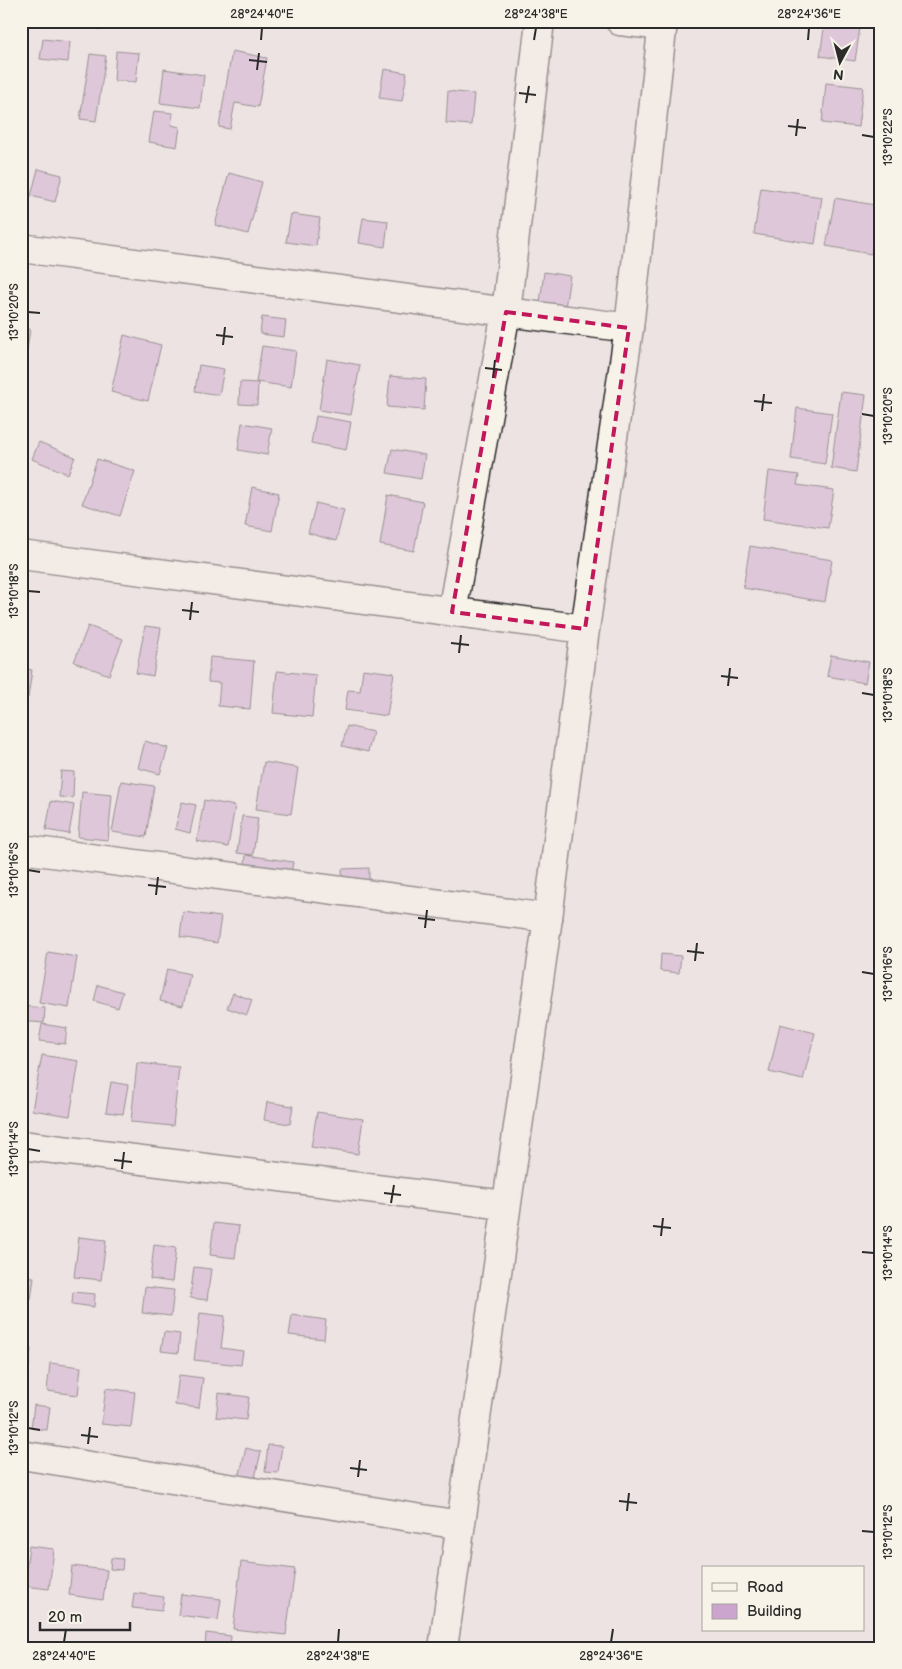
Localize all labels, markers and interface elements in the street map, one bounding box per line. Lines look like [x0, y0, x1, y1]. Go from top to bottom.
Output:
text: 28°24'40"E [230, 7, 294, 22]
text: 28°24'38"E [504, 7, 568, 22]
text: 28°24'36"E [777, 7, 841, 22]
north arrow [814, 38, 864, 88]
text: N [832, 65, 845, 83]
text: 13°10'22"S [881, 108, 896, 166]
text: 13°10'20"S [7, 283, 22, 341]
text: 13°10'20"S [881, 387, 896, 445]
text: 13°10'18"S [7, 563, 22, 619]
text: 13°10'18"S [881, 667, 896, 723]
text: 13°10'16"S [7, 842, 22, 898]
text: 13°10'16"S [881, 946, 896, 1002]
text: 13°10'14"S [7, 1121, 22, 1177]
text: 13°10'14"S [881, 1225, 896, 1281]
text: 13°10'12"S [7, 1400, 22, 1456]
text: 13°10'12"S [881, 1504, 896, 1560]
legend [702, 1566, 864, 1632]
text: Road [747, 1578, 783, 1597]
scale bar [40, 1599, 130, 1631]
text: Building [747, 1602, 802, 1621]
text: 20 m [48, 1608, 82, 1627]
text: 28°24'40"E [32, 1649, 96, 1664]
text: 28°24'38"E [306, 1649, 370, 1664]
text: 28°24'36"E [579, 1649, 643, 1664]

